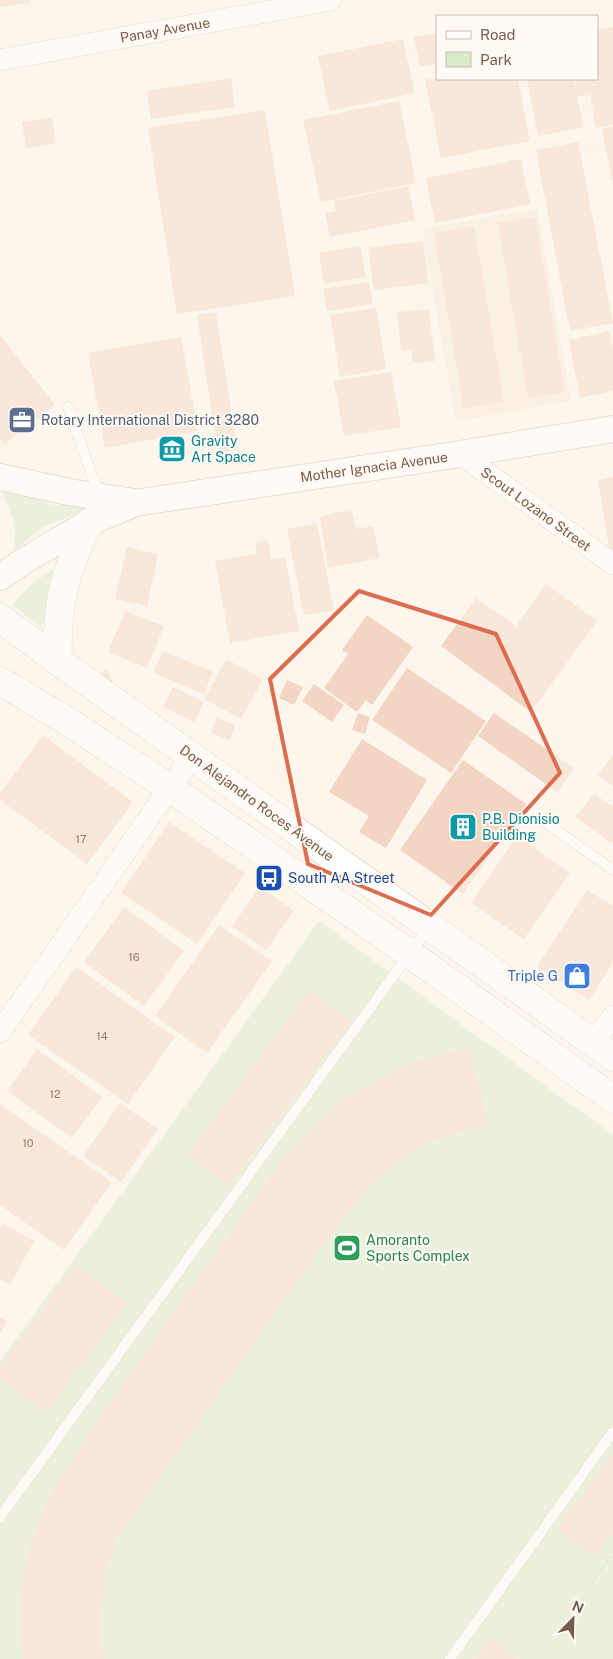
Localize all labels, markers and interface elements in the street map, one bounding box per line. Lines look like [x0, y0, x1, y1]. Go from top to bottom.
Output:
street label: Panay Avenue [119, 14, 211, 46]
legend [436, 15, 598, 80]
text: Road [480, 26, 516, 43]
text: Park [480, 51, 512, 68]
office icon: Rotary International District 3280 [7, 405, 37, 435]
place label: Rotary International District 3280 [41, 412, 259, 428]
place label: Gravity Art Space [191, 433, 256, 465]
museum icon: Gravity Art Space [157, 434, 187, 464]
street label: Mother Ignacia Avenue [299, 449, 449, 485]
street label: Scout Lozano Street [478, 464, 594, 554]
street label: Don Alejandro Roces Avenue [177, 742, 337, 864]
place label: P.B. Dionisio Building [482, 811, 560, 843]
building icon: P.B. Dionisio Building [448, 812, 478, 842]
house number: 17 [75, 833, 87, 845]
bus stop icon: South AA Street [254, 863, 284, 893]
place label: South AA Street [288, 870, 395, 886]
house number: 16 [128, 951, 140, 963]
shop icon: Triple G [562, 961, 592, 991]
place label: Triple G [507, 968, 558, 984]
house number: 14 [96, 1030, 108, 1042]
house number: 12 [49, 1088, 61, 1100]
house number: 10 [22, 1137, 34, 1149]
place label: Amoranto Sports Complex [366, 1232, 470, 1264]
sports icon: Amoranto Sports Complex [332, 1233, 362, 1263]
north arrow [548, 1594, 598, 1644]
text: N [570, 1598, 586, 1617]

